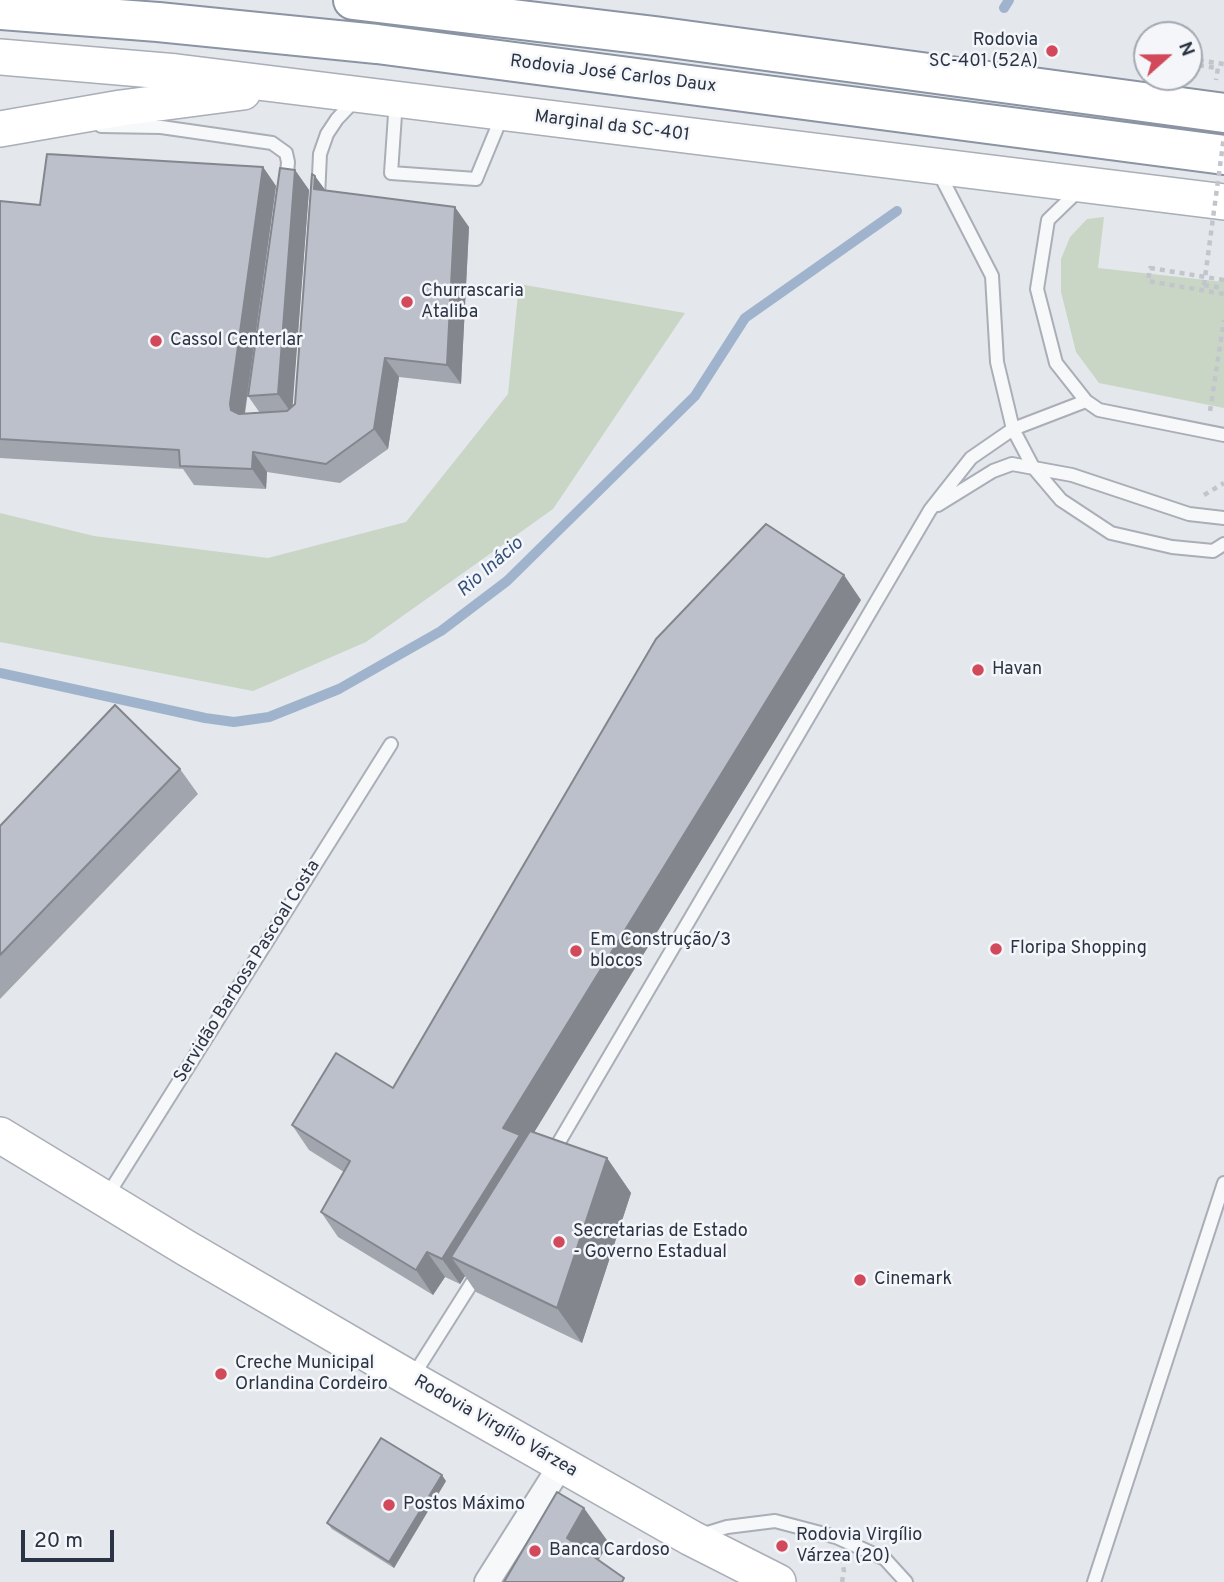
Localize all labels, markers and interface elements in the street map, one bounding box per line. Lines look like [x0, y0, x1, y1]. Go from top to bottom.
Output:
north arrow [1133, 21, 1203, 91]
place label: Rodovia SC-401 (52A) [929, 30, 1038, 72]
text: N [1172, 39, 1199, 60]
marker: Rodovia SC-401 (52A) [1044, 43, 1060, 59]
street label: Rodovia José Carlos Daux [509, 52, 717, 98]
street label: Marginal da SC-401 [533, 107, 691, 147]
place label: Churrascaria Ataliba [421, 281, 524, 324]
marker: Churrascaria Ataliba [399, 294, 415, 310]
place label: Cassol Centerlar [170, 330, 303, 352]
marker: Cassol Centerlar [148, 333, 164, 349]
water label: Rio Inácio [453, 533, 529, 603]
place label: Havan [992, 659, 1042, 681]
marker: Havan [970, 662, 986, 678]
street label: Servidão Barbosa Pascoal Costa [170, 857, 326, 1087]
place label: Em Construção/3 blocos [590, 930, 731, 972]
place label: Floripa Shopping [1010, 938, 1147, 960]
marker: Floripa Shopping [988, 941, 1004, 957]
marker: Em Construção/3 blocos [568, 943, 584, 959]
place label: Secretarias de Estado - Governo Estadual [573, 1221, 748, 1264]
marker: Secretarias de Estado - Governo Estadual [551, 1234, 567, 1250]
place label: Cinemark [874, 1269, 952, 1291]
marker: Cinemark [852, 1272, 868, 1288]
place label: Creche Municipal Orlandina Cordeiro [235, 1353, 388, 1396]
marker: Creche Municipal Orlandina Cordeiro [213, 1366, 229, 1382]
street label: Rodovia Virgílio Várzea [409, 1371, 581, 1483]
place label: Postos Máximo [403, 1494, 525, 1516]
marker: Postos Máximo [381, 1497, 397, 1513]
scale bar [24, 1516, 117, 1560]
place label: Rodovia Virgílio Várzea (20) [796, 1525, 922, 1568]
text: 20 m [34, 1528, 83, 1555]
marker: Rodovia Virgílio Várzea (20) [774, 1538, 790, 1554]
place label: Banca Cardoso [549, 1540, 670, 1562]
marker: Banca Cardoso [527, 1543, 543, 1559]

